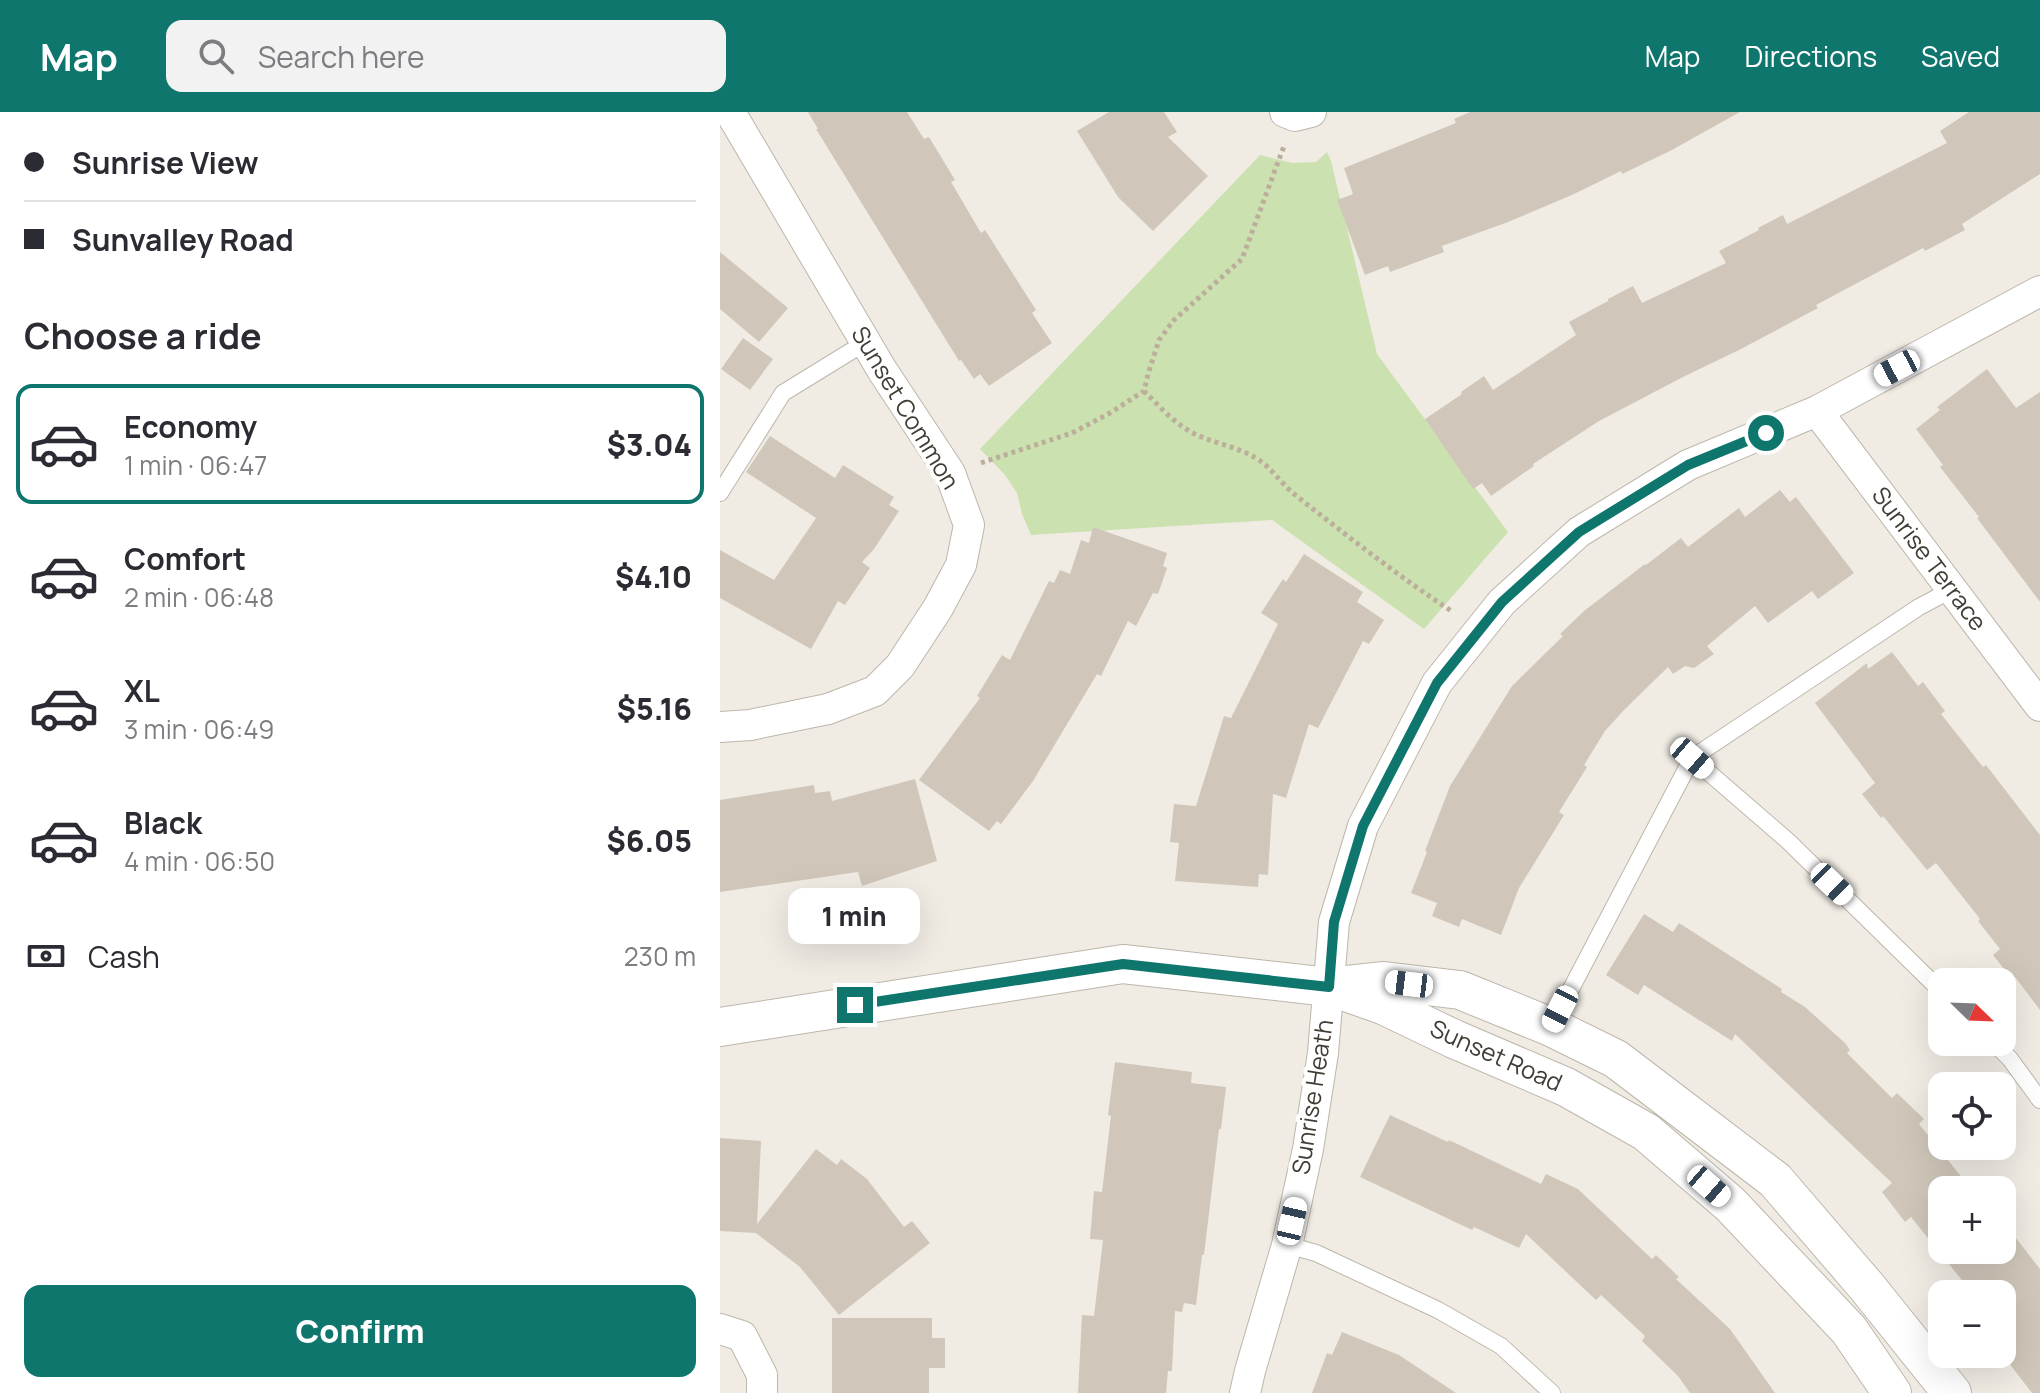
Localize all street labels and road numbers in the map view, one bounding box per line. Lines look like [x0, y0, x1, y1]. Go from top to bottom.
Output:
street label: Sunset Common [845, 320, 968, 495]
street label: Sunrise Terrace [1865, 479, 1995, 637]
street label: Sunset Road [1425, 1011, 1568, 1098]
street label: Sunrise Heath [1283, 1017, 1340, 1177]

